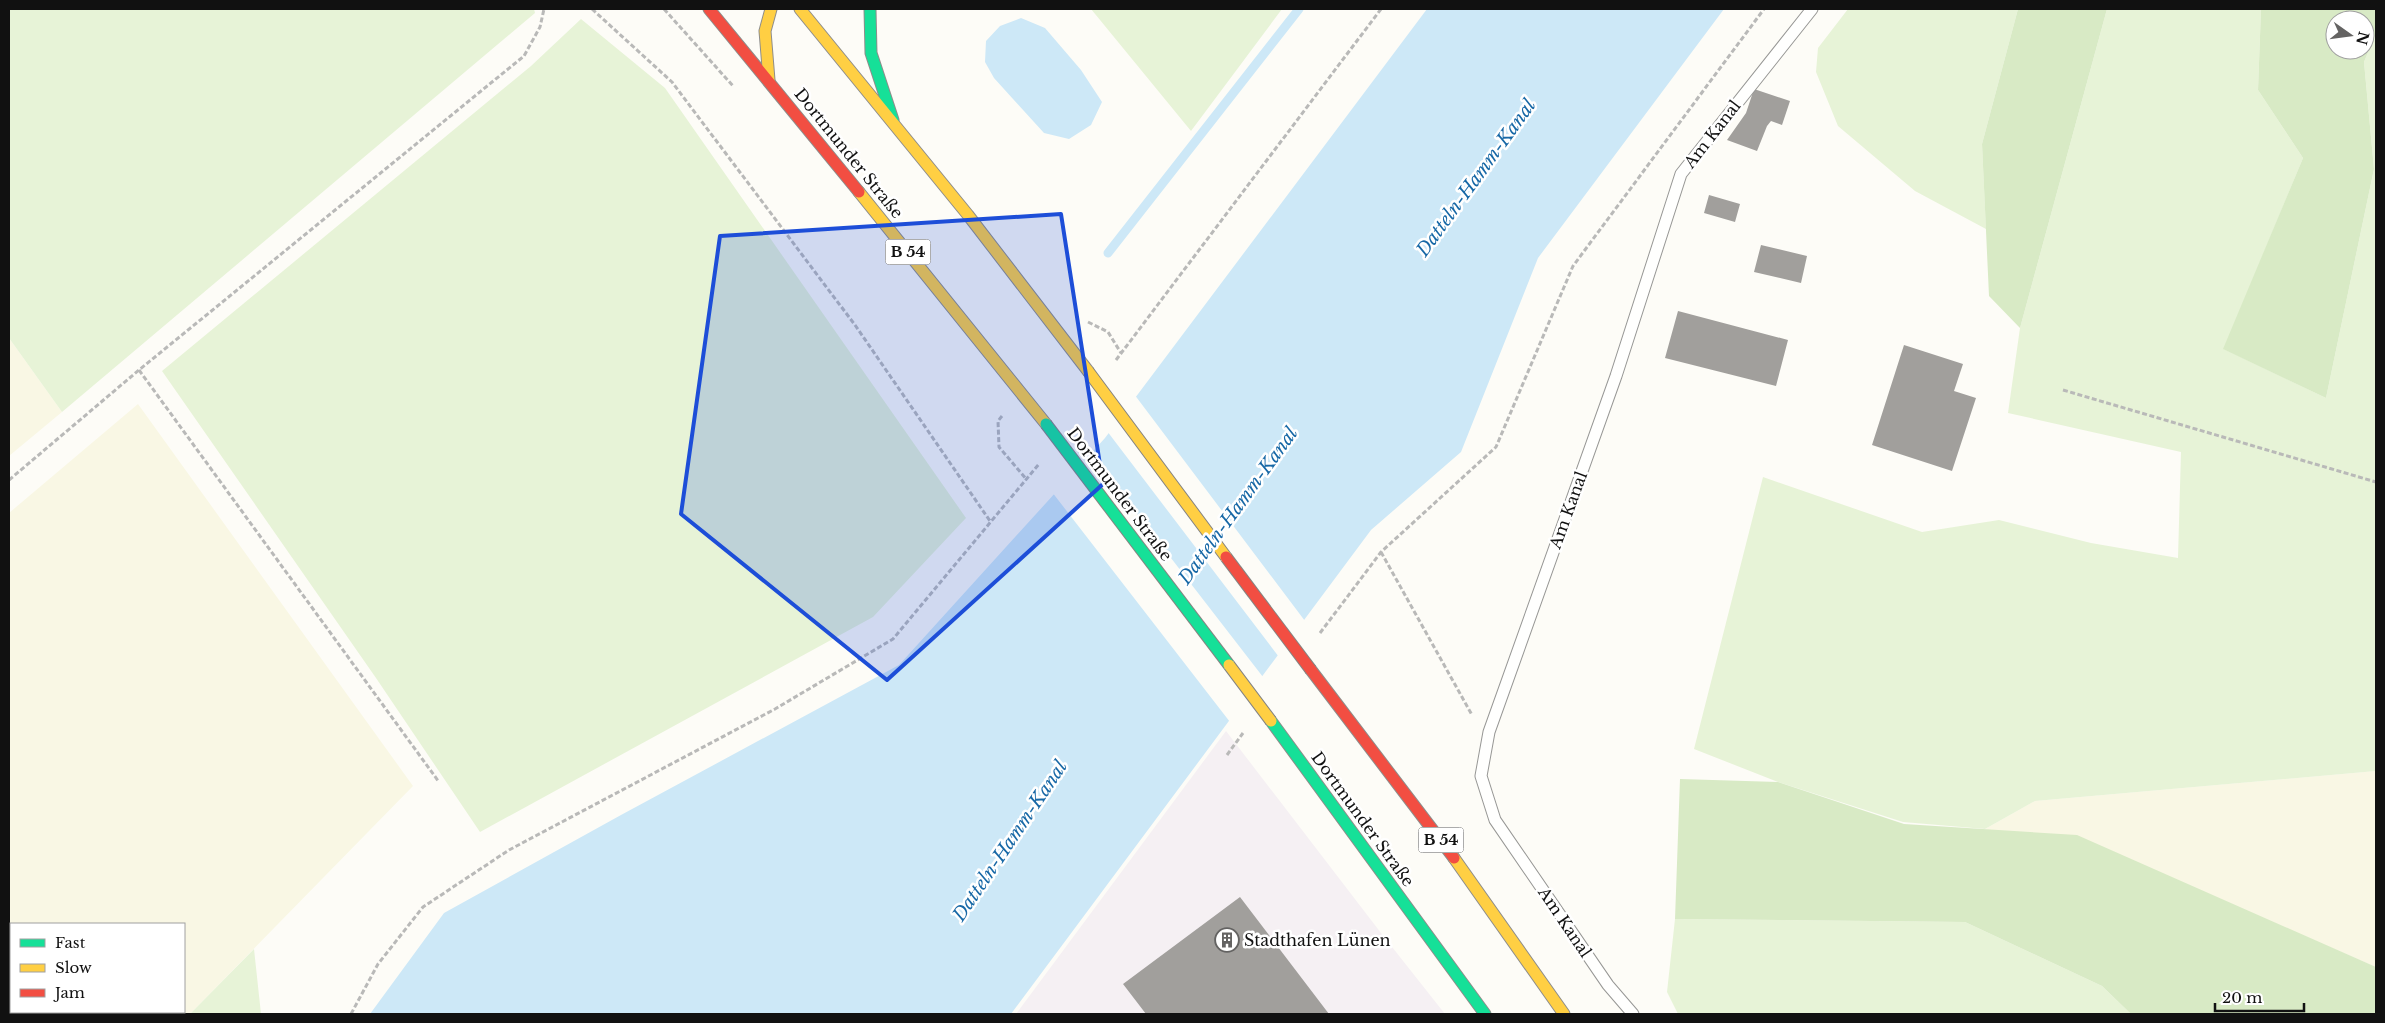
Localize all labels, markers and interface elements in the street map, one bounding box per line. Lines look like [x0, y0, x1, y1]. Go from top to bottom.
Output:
north arrow [2325, 10, 2375, 60]
text: N [2352, 30, 2373, 47]
street label: Dortmunder Straße [790, 84, 908, 222]
water label: Datteln-Hamm-Kanal [1411, 95, 1541, 262]
street label: Am Kanal [1679, 96, 1745, 173]
road number: B 54 [886, 240, 930, 264]
street label: Dortmunder Straße [1063, 423, 1177, 565]
water label: Datteln-Hamm-Kanal [1173, 423, 1303, 590]
street label: Am Kanal [1544, 469, 1591, 552]
street label: Dortmunder Straße [1307, 748, 1419, 890]
water label: Datteln-Hamm-Kanal [948, 756, 1072, 926]
road number: B 54 [1418, 828, 1464, 852]
street label: Am Kanal [1534, 882, 1596, 961]
legend [10, 923, 185, 1013]
building icon: Stadthafen Lünen [1214, 927, 1240, 953]
place label: Stadthafen Lünen [1244, 930, 1391, 950]
text: Fast [55, 933, 86, 952]
text: Slow [55, 958, 92, 977]
scale bar [2215, 980, 2304, 1012]
text: Jam [53, 983, 85, 1002]
text: 20 m [2222, 988, 2262, 1007]

